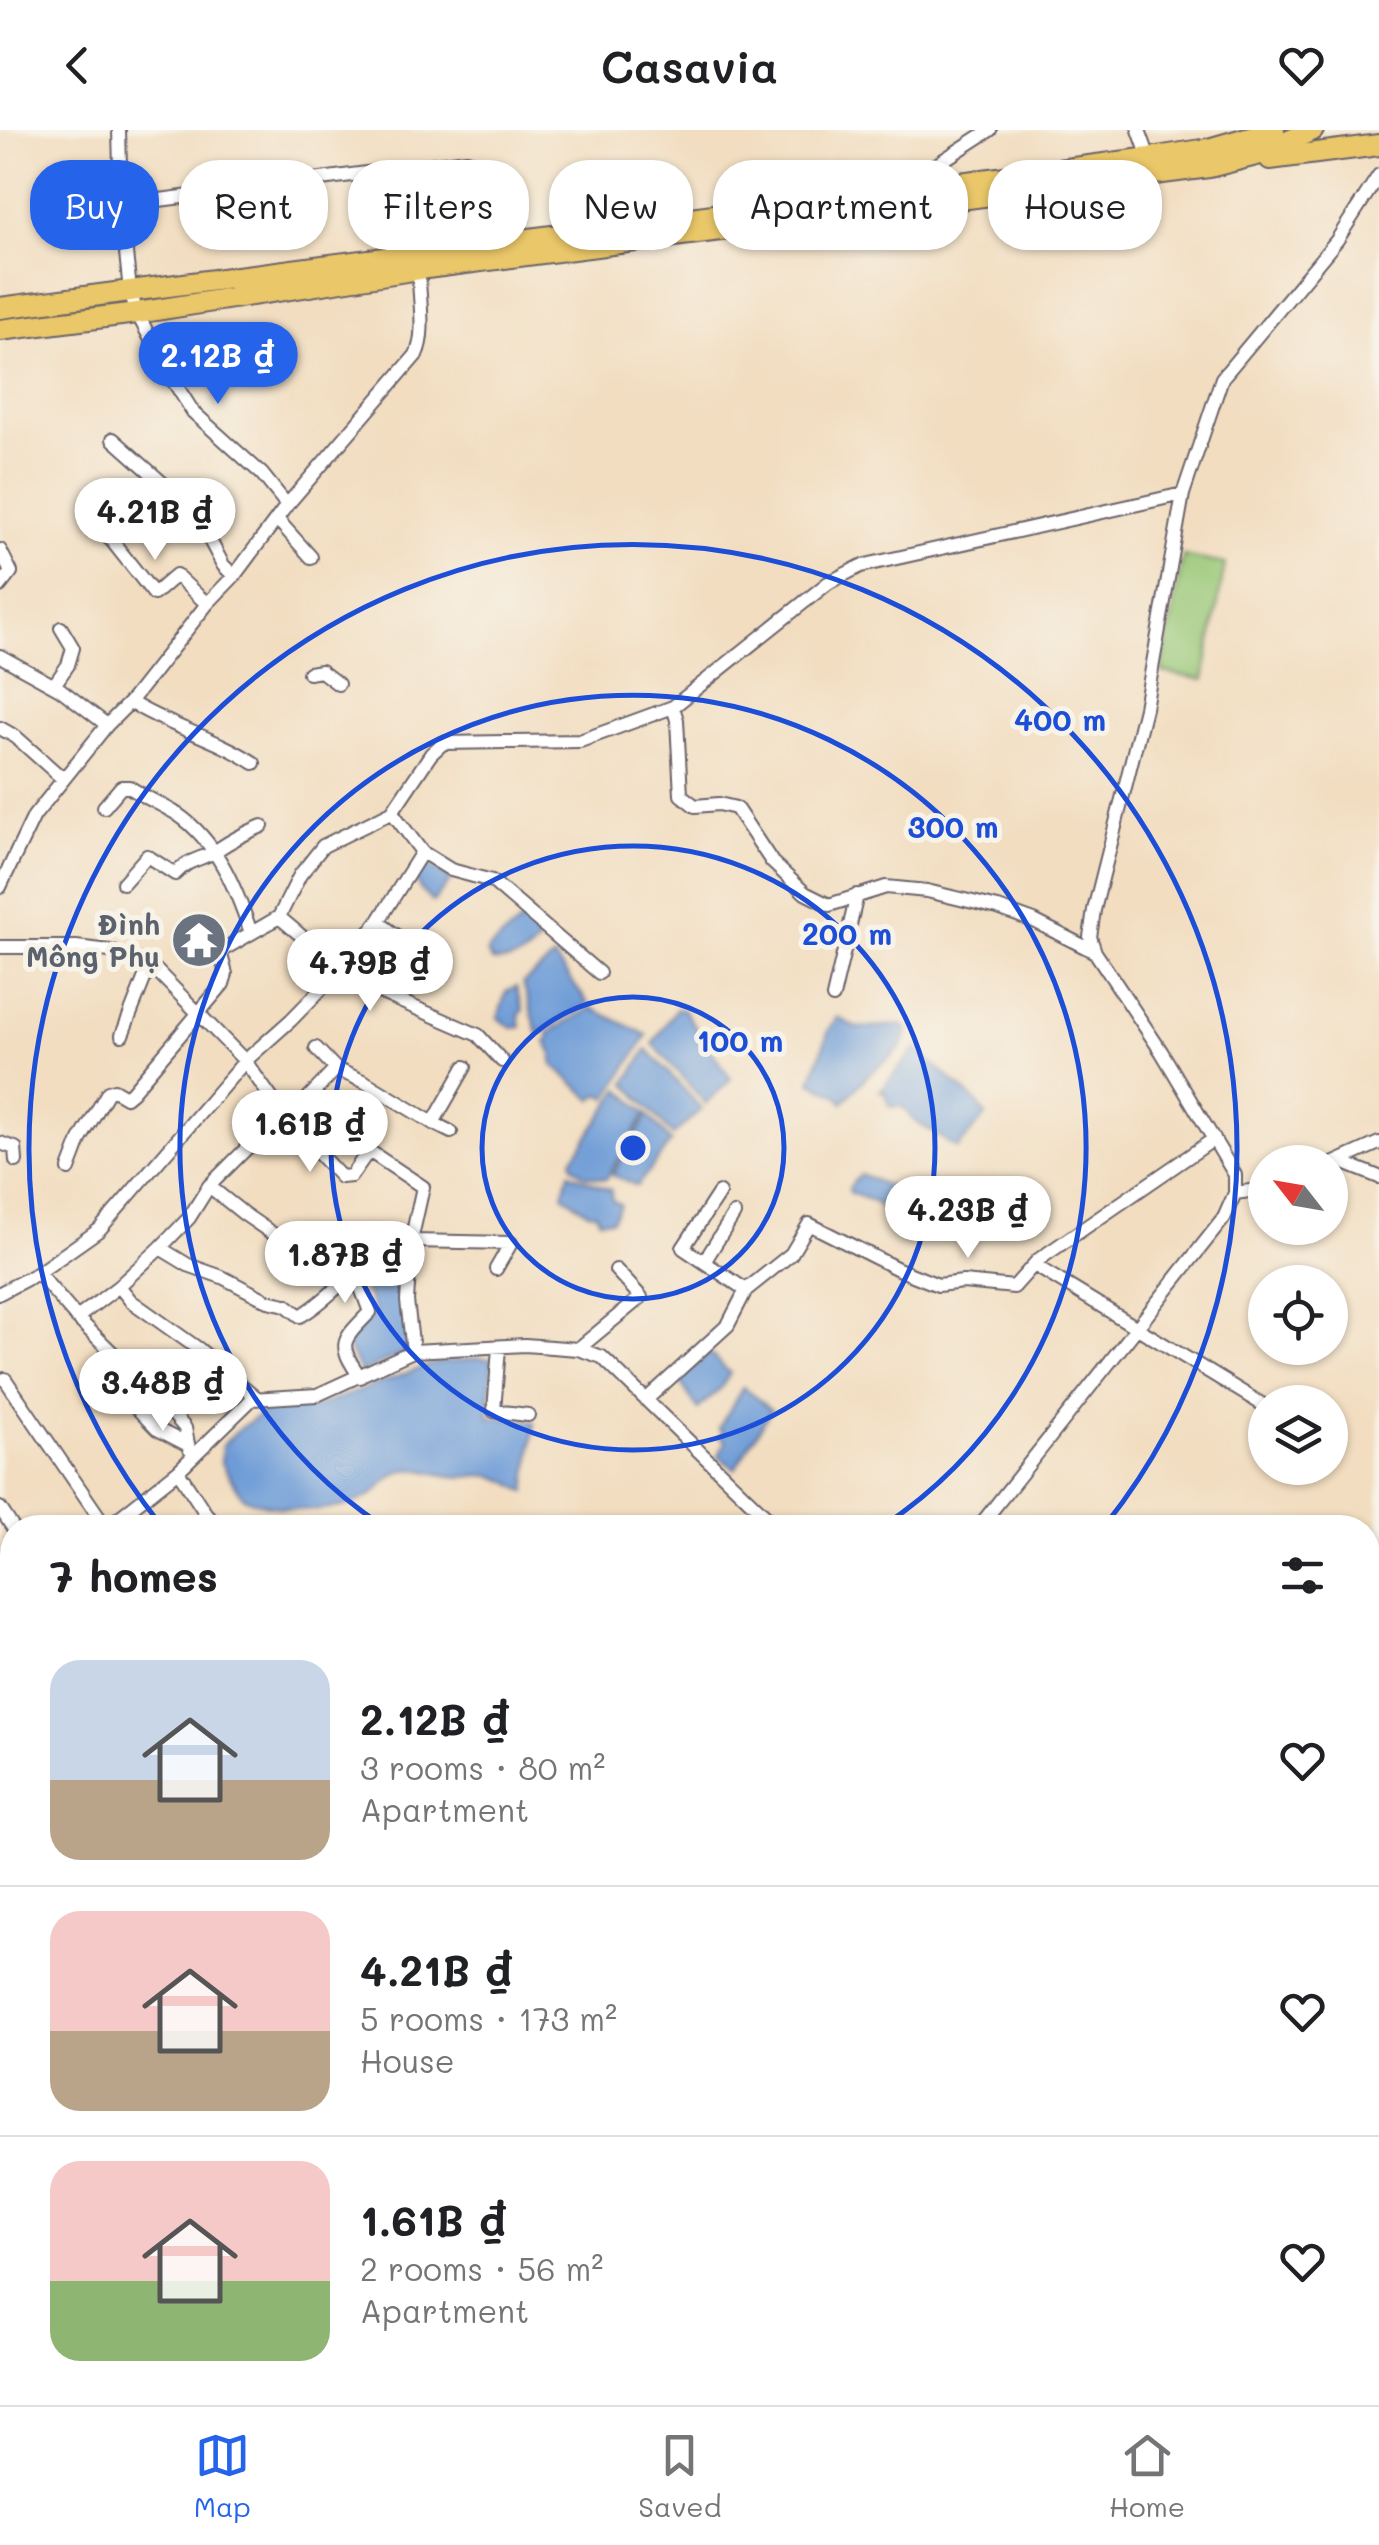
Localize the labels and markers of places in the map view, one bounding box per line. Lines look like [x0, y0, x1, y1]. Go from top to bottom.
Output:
pin: 2.12B ₫ [126, 322, 310, 407]
pin: 4.21B ₫ [63, 478, 247, 563]
place label: Đình Mông Phụ [26, 906, 160, 974]
temple icon: Đình Mông Phụ [169, 910, 229, 970]
pin: 4.79B ₫ [278, 929, 462, 1014]
pin: 1.61B ₫ [218, 1090, 402, 1175]
centre of rings [615, 1130, 651, 1166]
pin: 4.23B ₫ [876, 1176, 1060, 1261]
pin: 1.87B ₫ [253, 1221, 437, 1306]
pin: 3.48B ₫ [71, 1349, 255, 1434]

